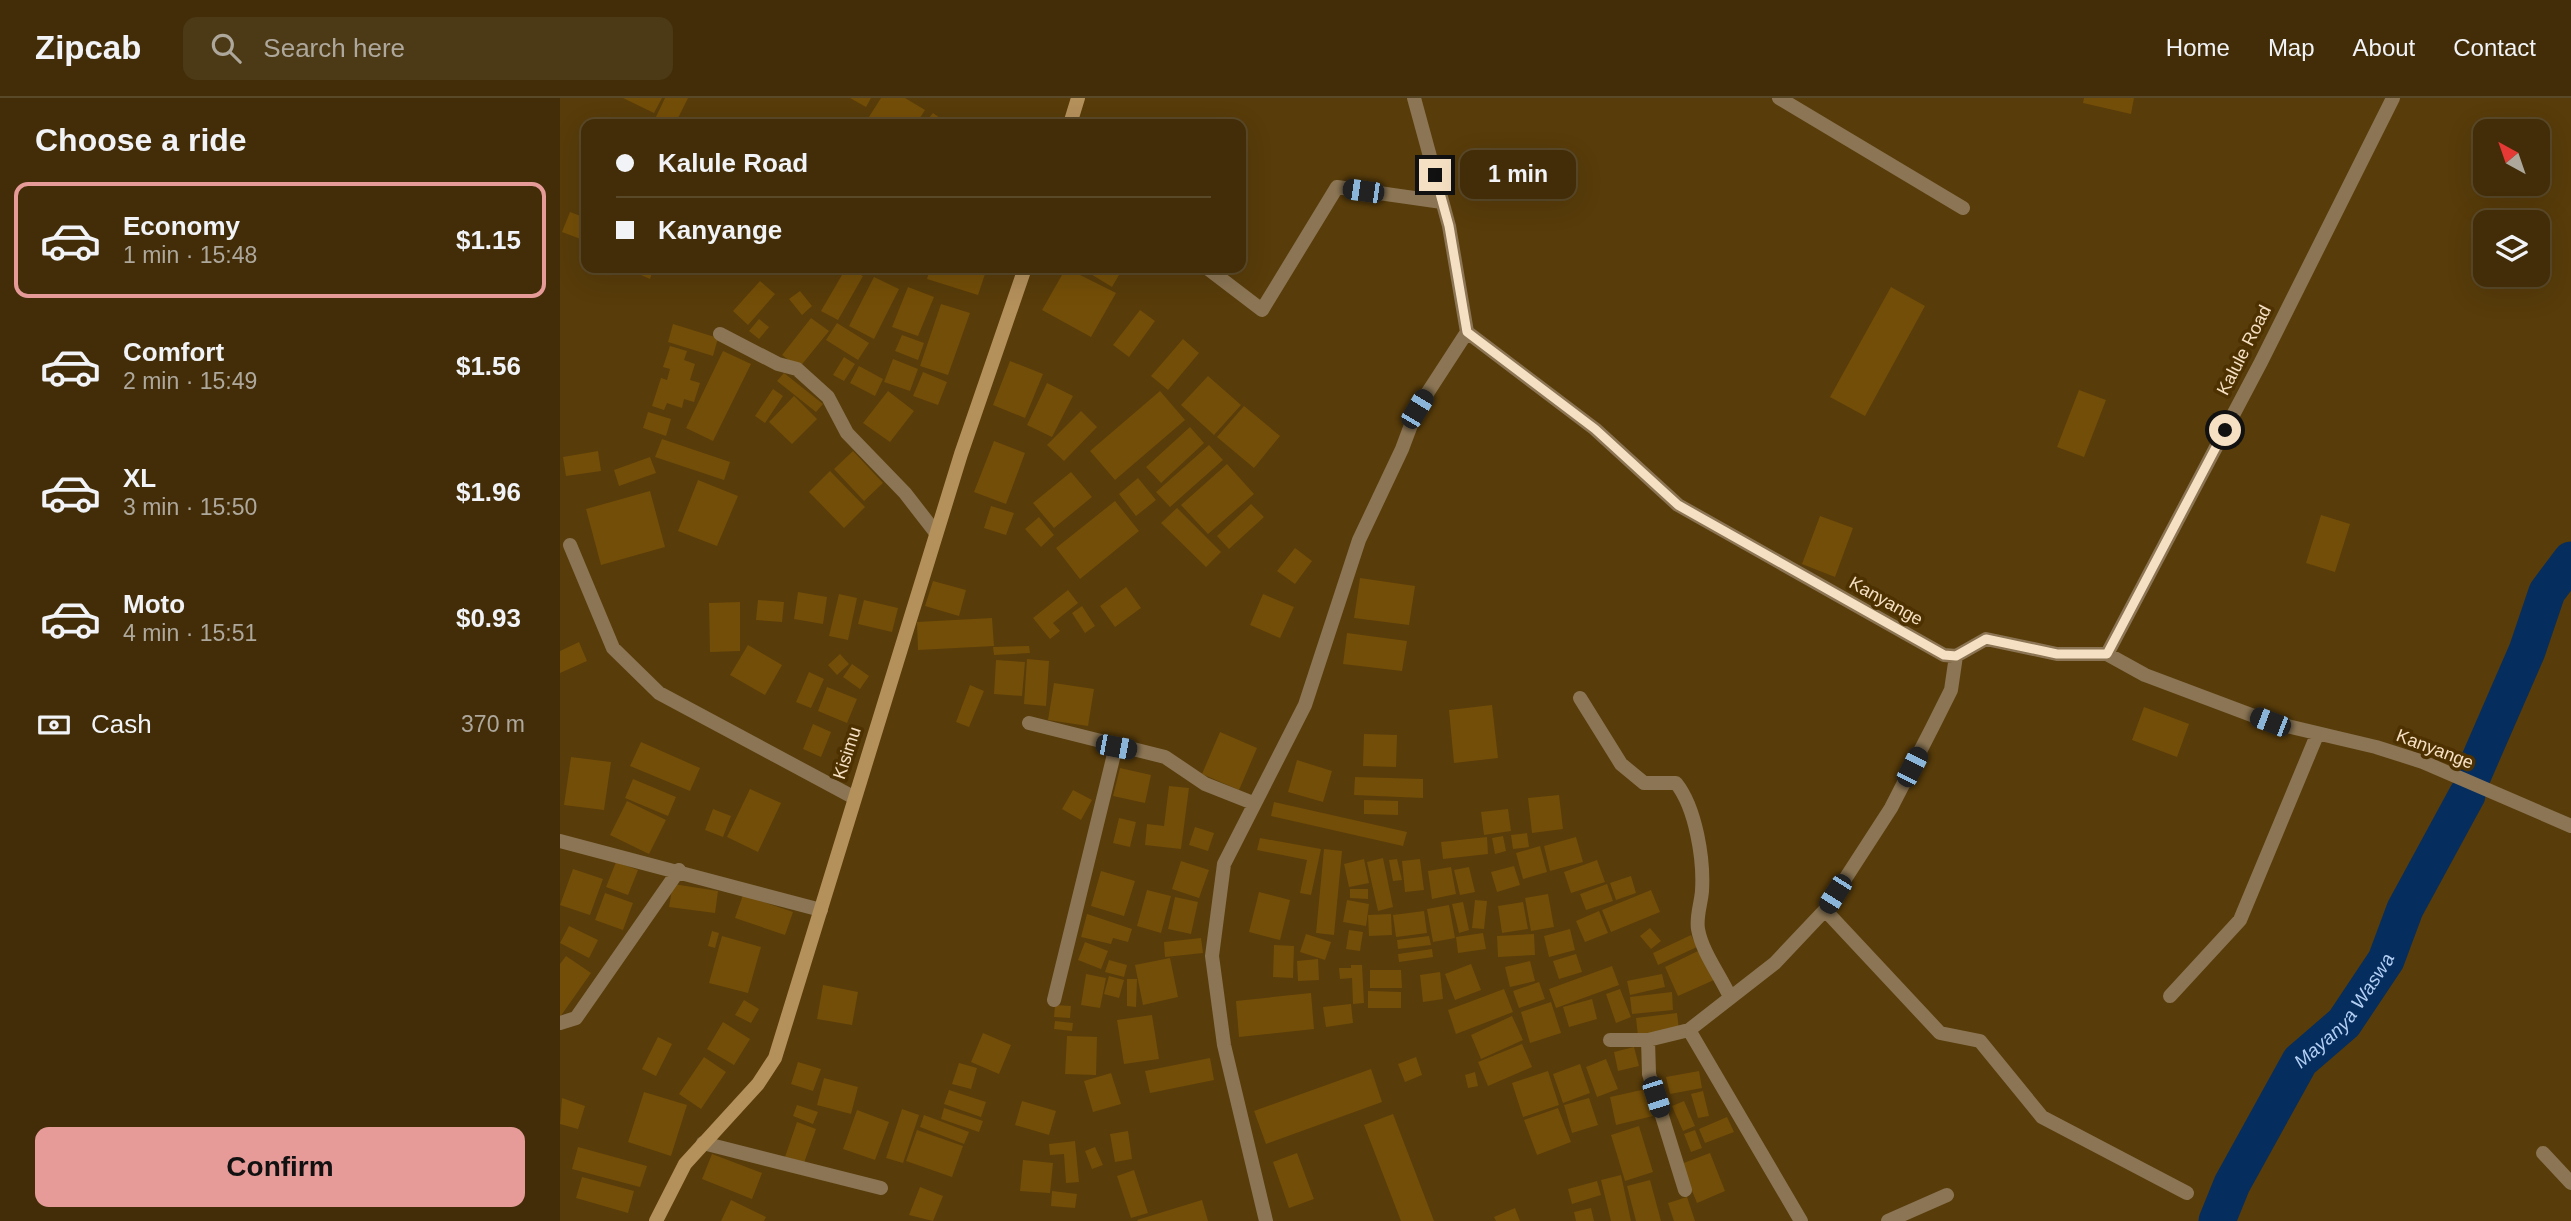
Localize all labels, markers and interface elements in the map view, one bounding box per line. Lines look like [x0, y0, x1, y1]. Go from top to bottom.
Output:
search box [183, 17, 673, 80]
text: Zipcab [35, 29, 141, 66]
icon: search [207, 29, 245, 67]
text: Search here [263, 33, 405, 63]
text: Home [2166, 34, 2230, 61]
text: Map [2268, 34, 2315, 61]
text: About [2353, 34, 2415, 61]
text: Contact [2453, 34, 2536, 61]
north arrow [2473, 119, 2550, 196]
map controls [2473, 119, 2550, 287]
text: Choose a ride [35, 122, 247, 158]
text: Kalule Road [658, 148, 808, 178]
callout: 1 min [1460, 150, 1575, 200]
route end [1419, 159, 1451, 191]
text: 1 min [1488, 161, 1548, 187]
car [1341, 178, 1386, 204]
icon: car [39, 209, 102, 272]
button: layers [2473, 210, 2550, 287]
text: Economy [123, 211, 240, 241]
text: Kanyange [658, 215, 782, 245]
text: $1.15 [456, 225, 521, 255]
text: 1 min · 15:48 [123, 242, 257, 268]
street label: Kalule Road [2213, 302, 2275, 398]
icon: car [39, 335, 102, 398]
text: Comfort [123, 337, 224, 367]
text: $1.56 [456, 351, 521, 381]
text: 2 min · 15:49 [123, 368, 257, 394]
car [1398, 386, 1437, 432]
route start [2209, 414, 2241, 446]
icon: car [39, 461, 102, 524]
text: XL [123, 463, 156, 493]
text: $1.96 [456, 477, 521, 507]
text: 3 min · 15:50 [123, 494, 257, 520]
street label: Kanyange [1846, 573, 1926, 629]
icon: car [39, 587, 102, 650]
text: Moto [123, 589, 185, 619]
text: $0.93 [456, 603, 521, 633]
text: 4 min · 15:51 [123, 620, 257, 646]
car [2247, 705, 2294, 739]
icon: cash [35, 706, 73, 744]
text: Cash [91, 709, 152, 739]
text: 370 m [461, 711, 525, 737]
street label: Kisimu [829, 724, 865, 782]
street label: Kanyange [2394, 725, 2476, 773]
car [1094, 733, 1139, 761]
car [1894, 744, 1931, 790]
car [1815, 871, 1856, 917]
water label: Mayanya Waswa [2290, 951, 2398, 1072]
car [1640, 1074, 1673, 1120]
button: Confirm [35, 1127, 525, 1207]

